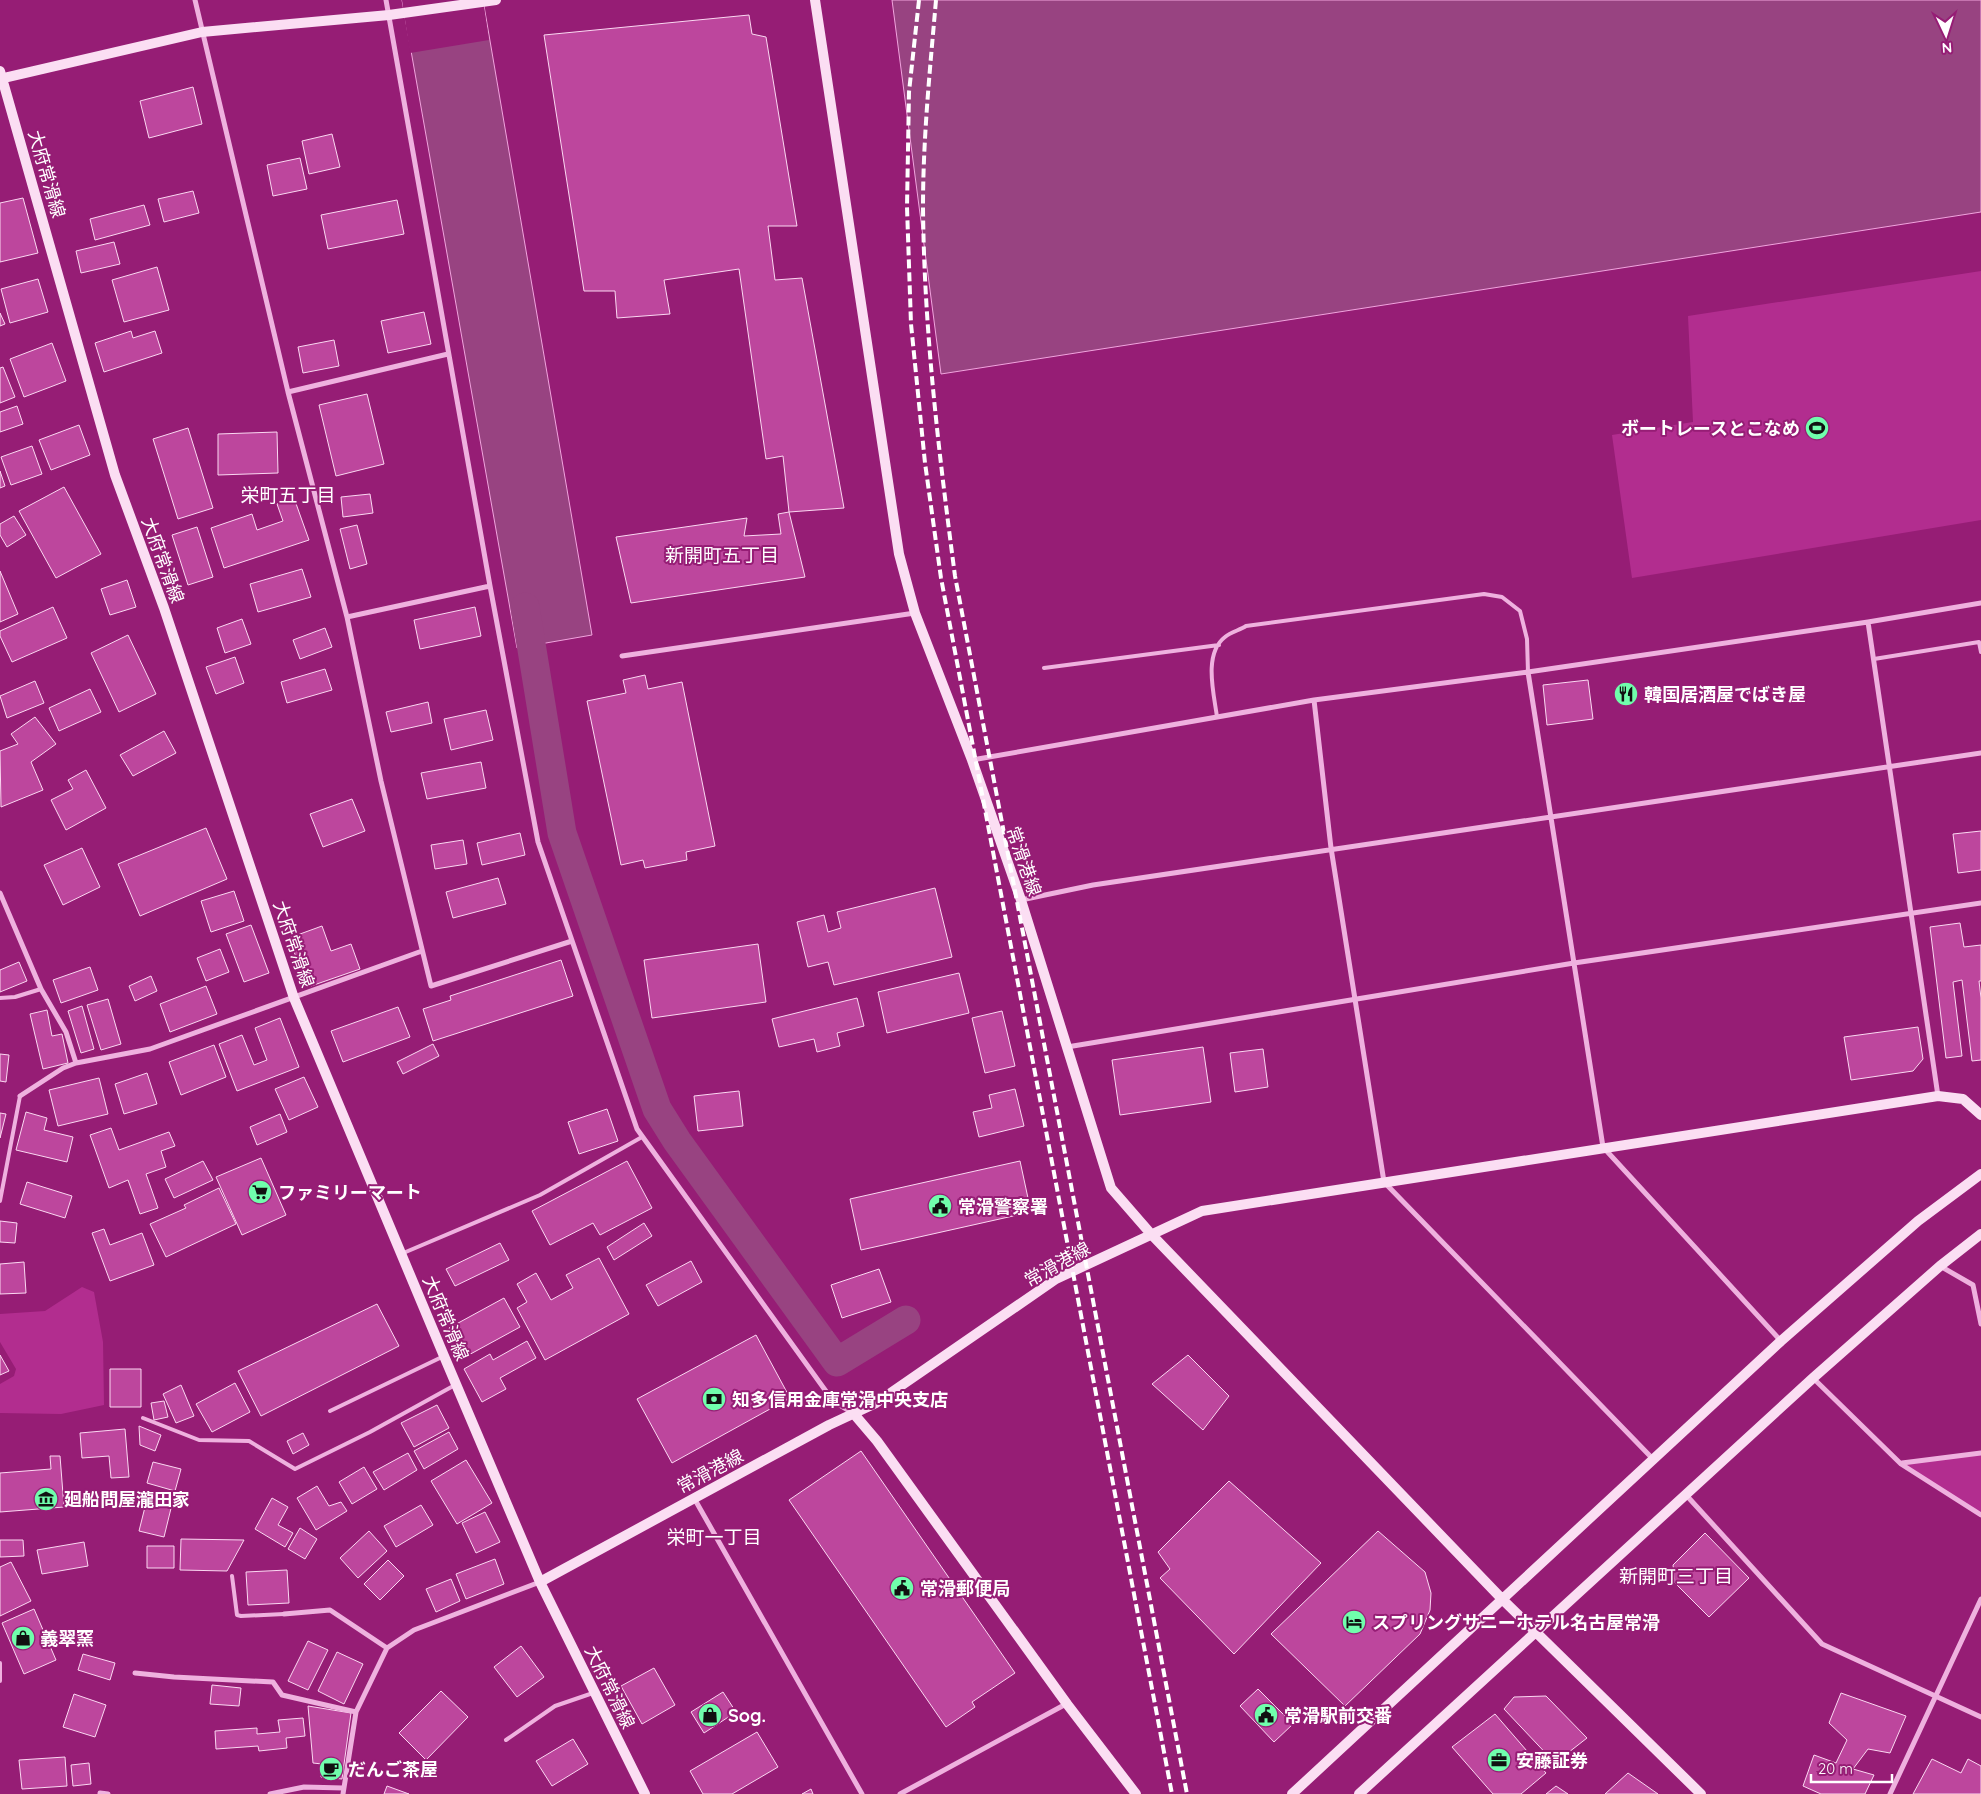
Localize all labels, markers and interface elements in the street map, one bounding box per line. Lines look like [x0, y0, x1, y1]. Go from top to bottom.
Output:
north arrow [1921, 10, 1971, 60]
text: N [1941, 39, 1953, 57]
street label: 大府常滑線 [24, 128, 70, 220]
sports icon: ボートレースとこなめ [1804, 415, 1830, 441]
place label: ボートレースとこなめ [1621, 417, 1800, 440]
district label: 栄町五丁目 [240, 483, 336, 507]
street label: 大府常滑線 [137, 514, 189, 606]
district label: 新開町五丁目 [665, 543, 779, 567]
restaurant icon: 韓国居酒屋でばき屋 [1613, 681, 1639, 707]
place label: 韓国居酒屋でばき屋 [1644, 683, 1806, 706]
street label: 常滑港線 [1001, 823, 1047, 899]
street label: 大府常滑線 [268, 898, 320, 990]
supermarket icon: ファミリーマート [247, 1179, 273, 1205]
place label: ファミリーマート [278, 1181, 422, 1204]
public building icon: 常滑警察署 [927, 1193, 953, 1219]
place label: 常滑警察署 [958, 1195, 1048, 1218]
street label: 常滑港線 [1020, 1236, 1094, 1292]
street label: 大府常滑線 [418, 1272, 474, 1364]
bank icon: 知多信用金庫常滑中央支店 [701, 1386, 727, 1412]
place label: 知多信用金庫常滑中央支店 [732, 1388, 948, 1411]
street label: 常滑港線 [673, 1444, 747, 1498]
museum icon: 廻船問屋瀧田家 [33, 1486, 59, 1512]
place label: 廻船問屋瀧田家 [64, 1488, 190, 1511]
district label: 栄町一丁目 [666, 1525, 762, 1549]
district label: 新開町三丁目 [1619, 1564, 1733, 1588]
public building icon: 常滑郵便局 [889, 1575, 915, 1601]
place label: 常滑郵便局 [920, 1577, 1010, 1600]
hotel icon: スプリングサニーホテル名古屋常滑 [1341, 1609, 1367, 1635]
place label: スプリングサニーホテル名古屋常滑 [1372, 1611, 1660, 1634]
shop icon: 義翠窯 [10, 1625, 36, 1651]
place label: 義翠窯 [40, 1627, 94, 1650]
street label: 大府常滑線 [580, 1642, 640, 1732]
shop icon: Sog. [697, 1702, 723, 1728]
public building icon: 常滑駅前交番 [1253, 1702, 1279, 1728]
place label: Sog. [728, 1704, 766, 1727]
place label: 常滑駅前交番 [1284, 1704, 1392, 1727]
office icon: 安藤証券 [1486, 1747, 1512, 1773]
place label: 安藤証券 [1516, 1749, 1588, 1772]
scale bar [1811, 1752, 1892, 1784]
cafe icon: だんご茶屋 [318, 1756, 344, 1782]
place label: だんご茶屋 [348, 1758, 438, 1781]
text: 20 m [1818, 1759, 1853, 1778]

